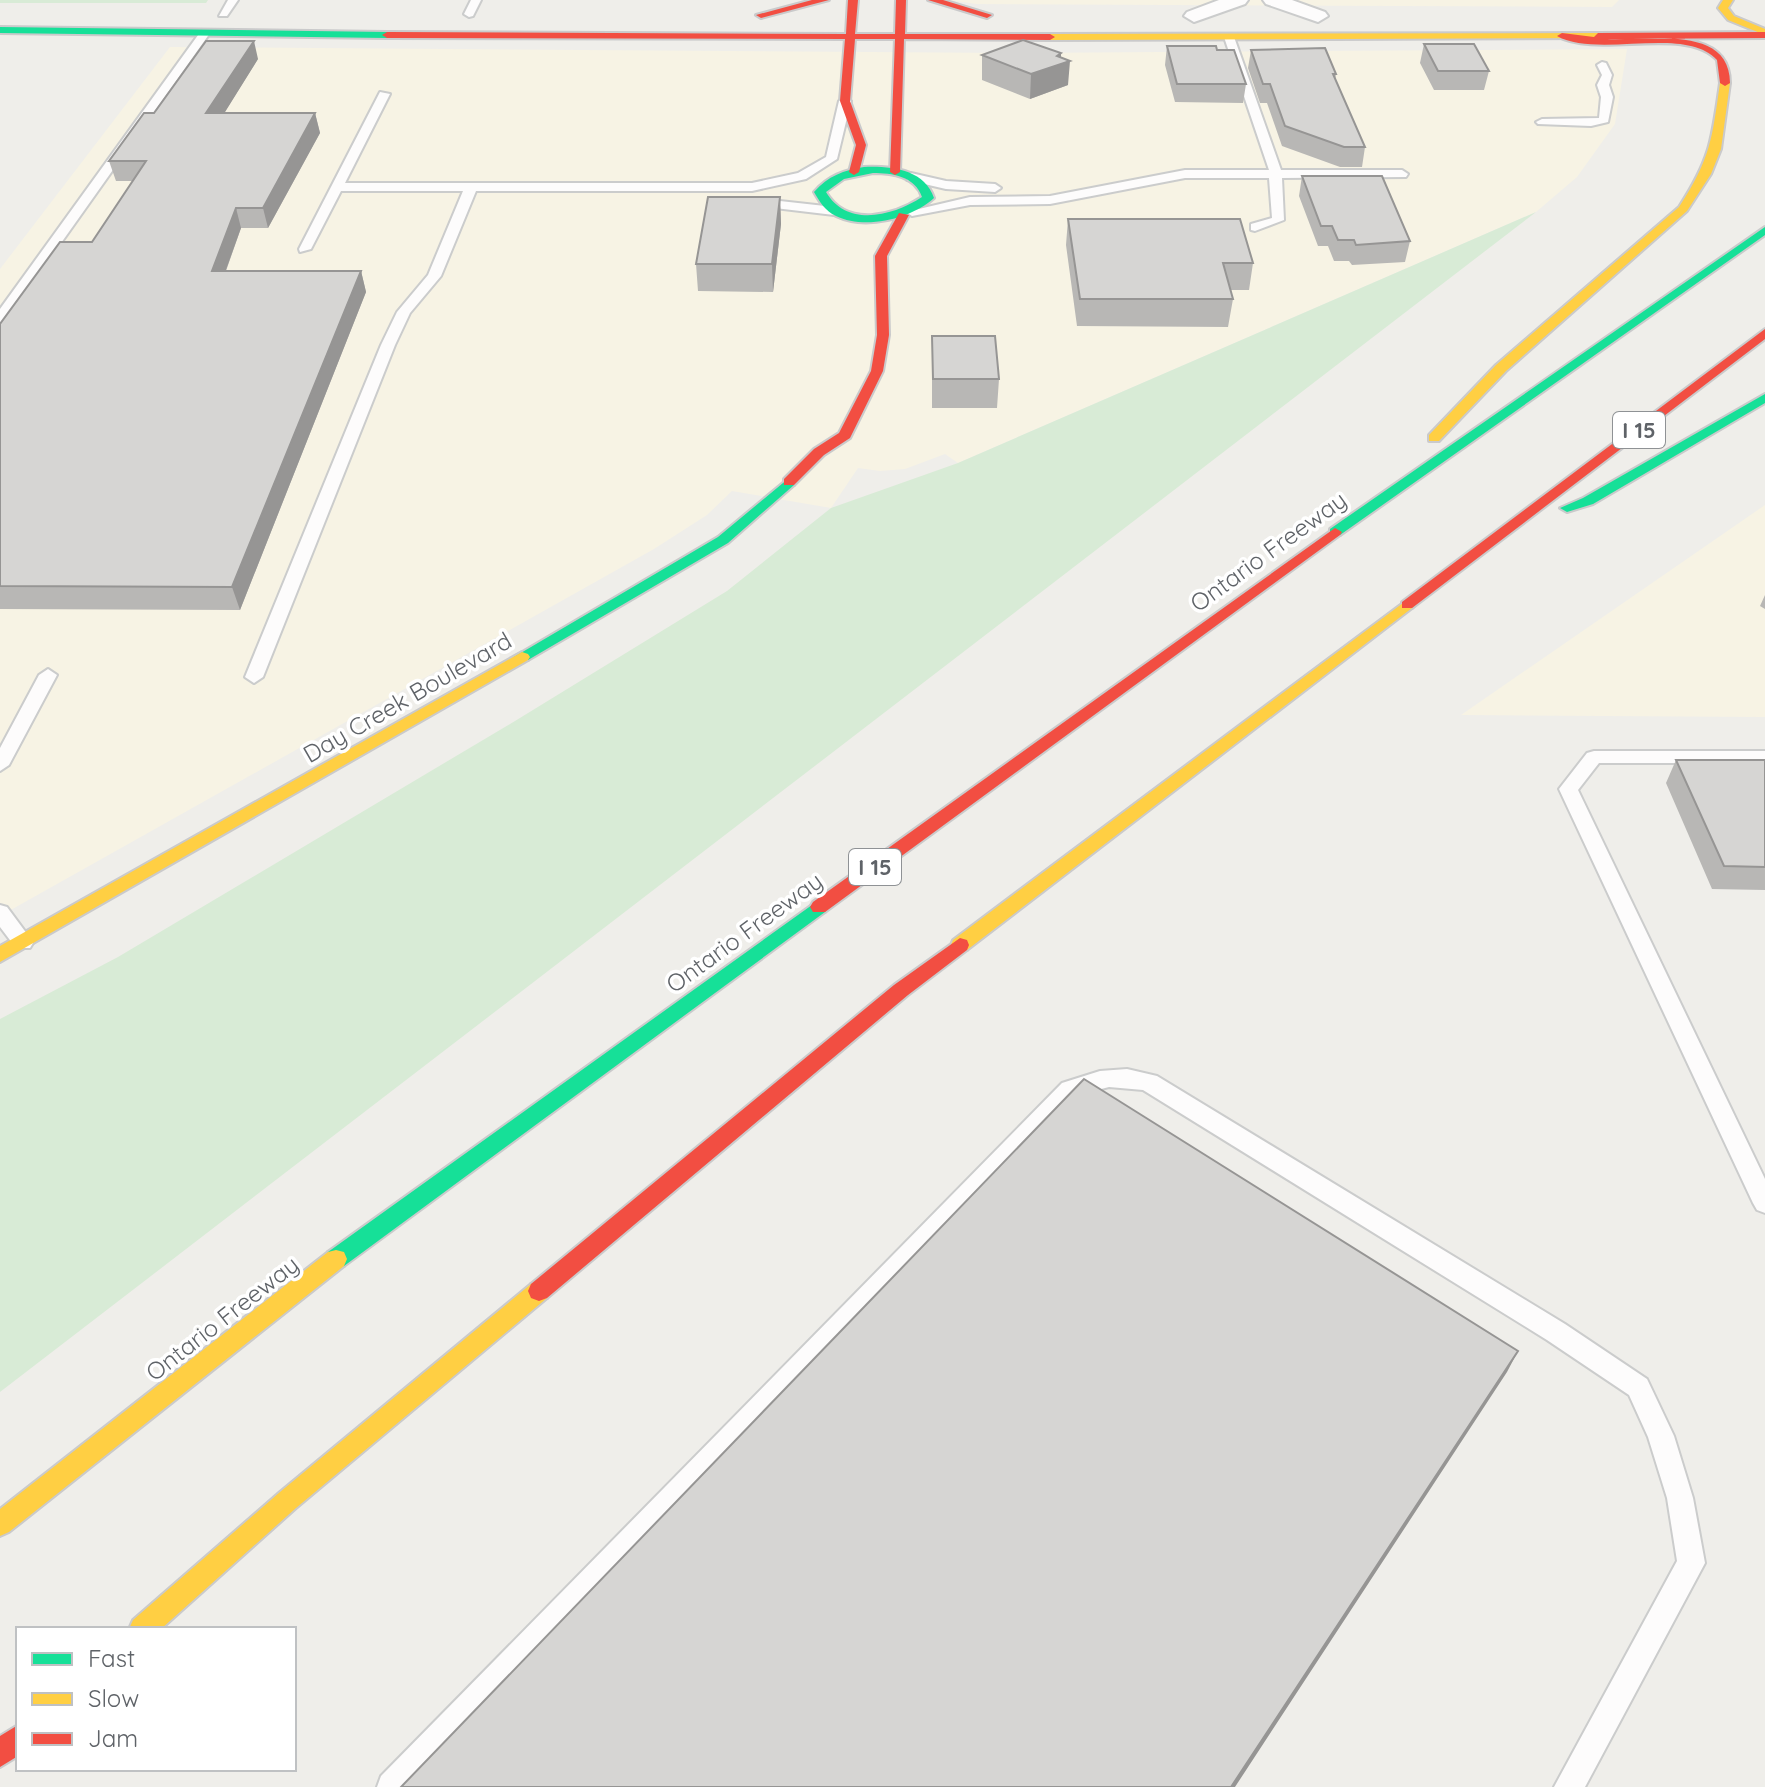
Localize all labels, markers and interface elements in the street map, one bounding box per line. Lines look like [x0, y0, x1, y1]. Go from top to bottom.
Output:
road number: I 15 [1613, 412, 1665, 448]
street label: Ontario Freeway [1184, 484, 1352, 618]
street label: Day Creek Boulevard [297, 625, 517, 769]
road number: I 15 [849, 849, 901, 885]
street label: Ontario Freeway [660, 865, 828, 999]
street label: Ontario Freeway [140, 1249, 304, 1387]
legend [16, 1627, 296, 1771]
text: Fast [88, 1643, 135, 1673]
text: Slow [88, 1683, 139, 1713]
text: Jam [88, 1723, 138, 1753]

